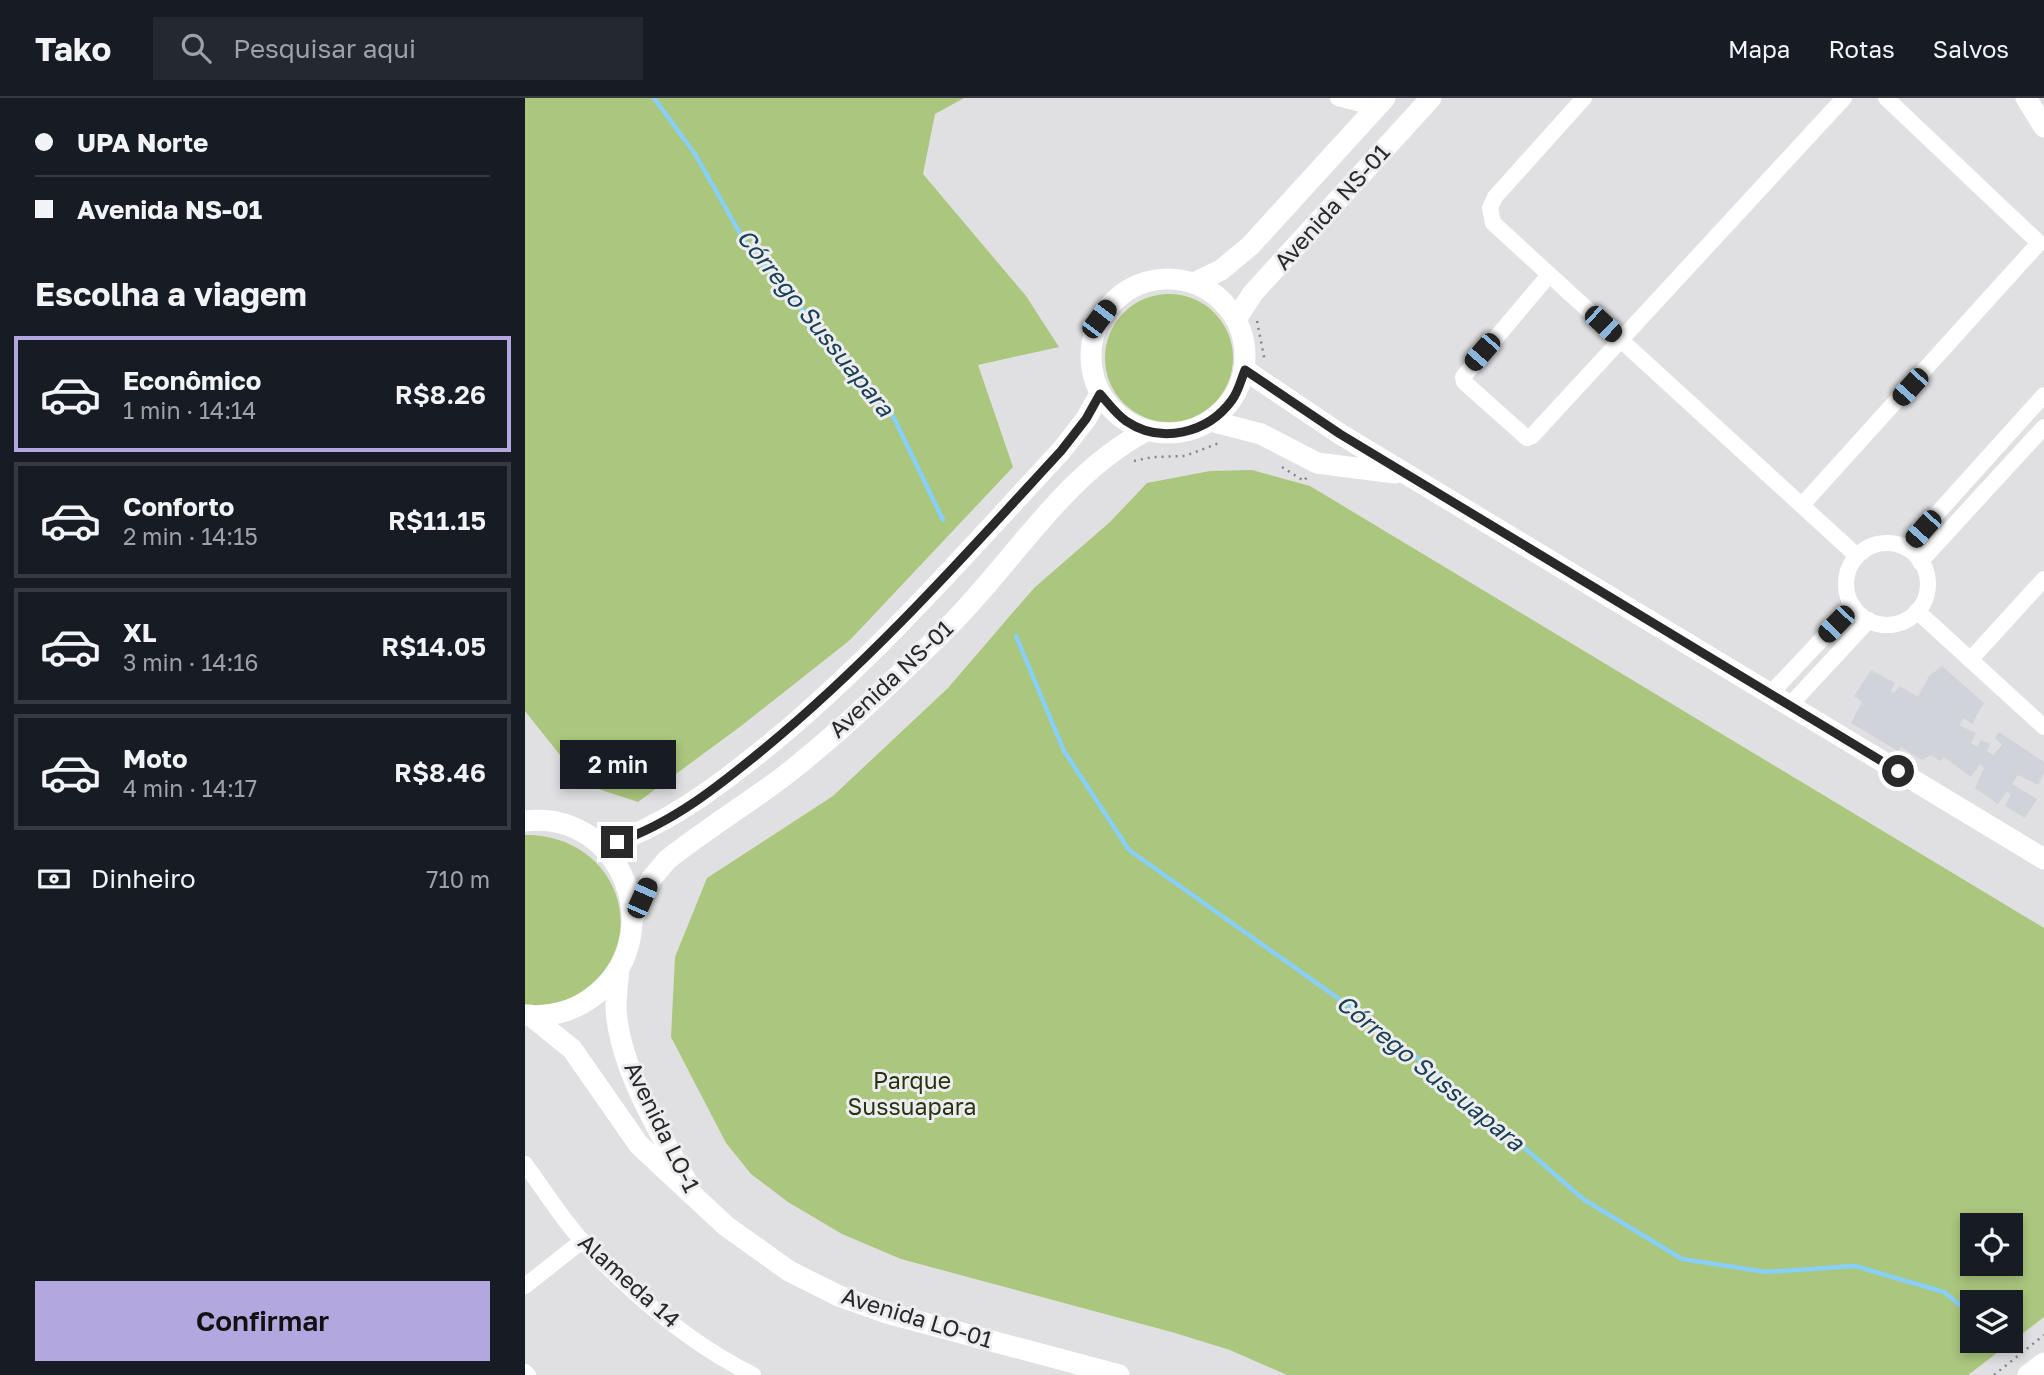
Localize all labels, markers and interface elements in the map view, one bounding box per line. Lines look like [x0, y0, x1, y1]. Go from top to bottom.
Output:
search box [153, 17, 643, 80]
text: Tako [35, 29, 111, 68]
icon: search [177, 29, 215, 67]
text: Pesquisar aqui [233, 33, 416, 64]
text: Mapa [1728, 34, 1790, 63]
text: Rotas [1828, 34, 1895, 63]
text: Salvos [1933, 34, 2009, 63]
text: UPA Norte [77, 127, 208, 158]
street label: Avenida NS-01 [1268, 138, 1395, 275]
text: Avenida NS-01 [77, 194, 262, 225]
water label: Córrego Sussuapara [731, 223, 902, 423]
text: Escolha a viagem [35, 275, 307, 313]
car [1078, 296, 1121, 342]
car [1581, 302, 1626, 346]
car [1461, 329, 1504, 375]
icon: car [39, 363, 102, 426]
car [1889, 364, 1932, 410]
text: Econômico [123, 365, 261, 396]
text: R$8.26 [395, 379, 486, 410]
text: 1 min · 14:14 [123, 396, 256, 424]
icon: car [39, 489, 102, 552]
text: Conforto [123, 491, 234, 522]
text: R$11.15 [388, 505, 486, 536]
car [1902, 506, 1945, 552]
text: 2 min · 14:15 [123, 522, 258, 550]
car [1814, 602, 1859, 646]
street label: Avenida NS-01 [822, 614, 958, 743]
icon: car [39, 615, 102, 678]
text: XL [123, 617, 157, 648]
text: R$14.05 [381, 631, 486, 662]
text: 3 min · 14:16 [123, 648, 258, 676]
callout: 2 min [559, 740, 675, 790]
icon: car [39, 741, 102, 804]
text: Moto [123, 743, 188, 774]
text: 2 min [588, 750, 648, 778]
route start [1882, 755, 1914, 787]
text: R$8.46 [394, 757, 486, 788]
text: 4 min · 14:17 [123, 774, 257, 802]
route end [601, 826, 633, 858]
icon: cash [35, 860, 73, 898]
text: Dinheiro [91, 863, 196, 894]
text: 710 m [426, 865, 490, 893]
car [624, 875, 661, 921]
water label: Córrego Sussuapara [1331, 987, 1532, 1158]
street label: Avenida LO-1 [619, 1057, 707, 1197]
park label: Parque Sussuapara [848, 1066, 976, 1120]
map controls [1960, 1213, 2023, 1353]
button: locate [1960, 1213, 2023, 1276]
street label: Alameda 14 [573, 1227, 686, 1333]
button: Confirmar [35, 1281, 490, 1361]
street label: Avenida LO-01 [838, 1281, 996, 1353]
button: layers [1960, 1290, 2023, 1353]

